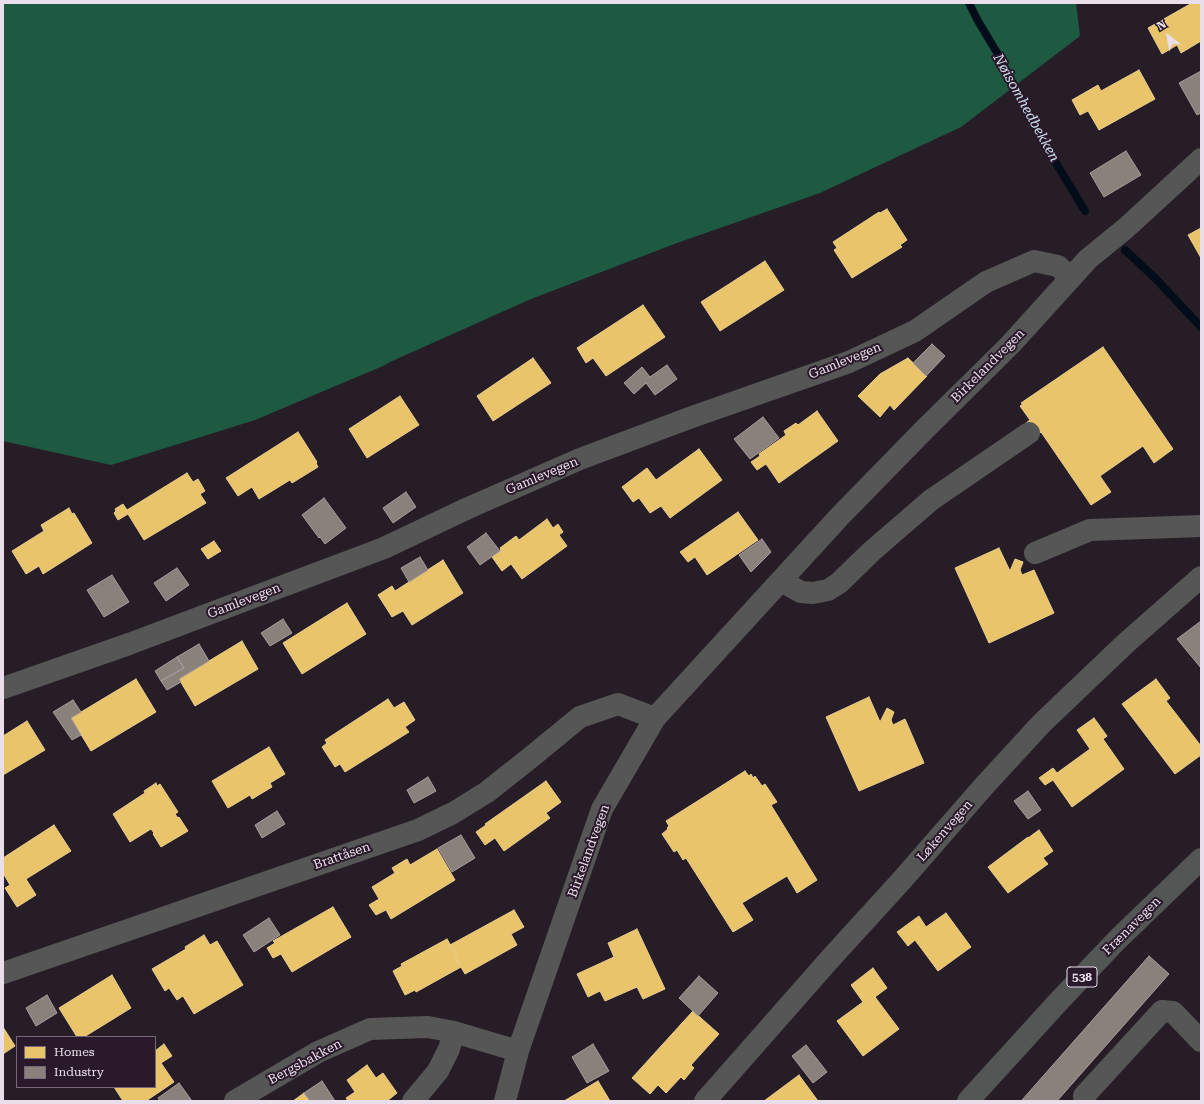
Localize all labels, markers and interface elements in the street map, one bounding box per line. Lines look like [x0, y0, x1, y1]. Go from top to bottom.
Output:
north arrow [1148, 16, 1188, 56]
text: N [1155, 18, 1169, 33]
water label: Nøisomhedbekken [989, 51, 1063, 165]
street label: Birkelandvegen [948, 326, 1028, 406]
street label: Gamlevegen [806, 339, 884, 383]
street label: Gamlevegen [504, 454, 580, 498]
street label: Gamlevegen [205, 580, 283, 622]
street label: Løkenvegen [914, 797, 976, 865]
street label: Birkelandvegen [565, 802, 613, 900]
street label: Brattåsen [311, 839, 373, 873]
street label: Frænavegen [1100, 894, 1164, 958]
road number: 538 [1067, 967, 1097, 987]
legend [16, 1036, 156, 1088]
street label: Bergsbakken [266, 1036, 344, 1088]
text: Homes [54, 1045, 94, 1059]
text: Industry [54, 1065, 104, 1079]

